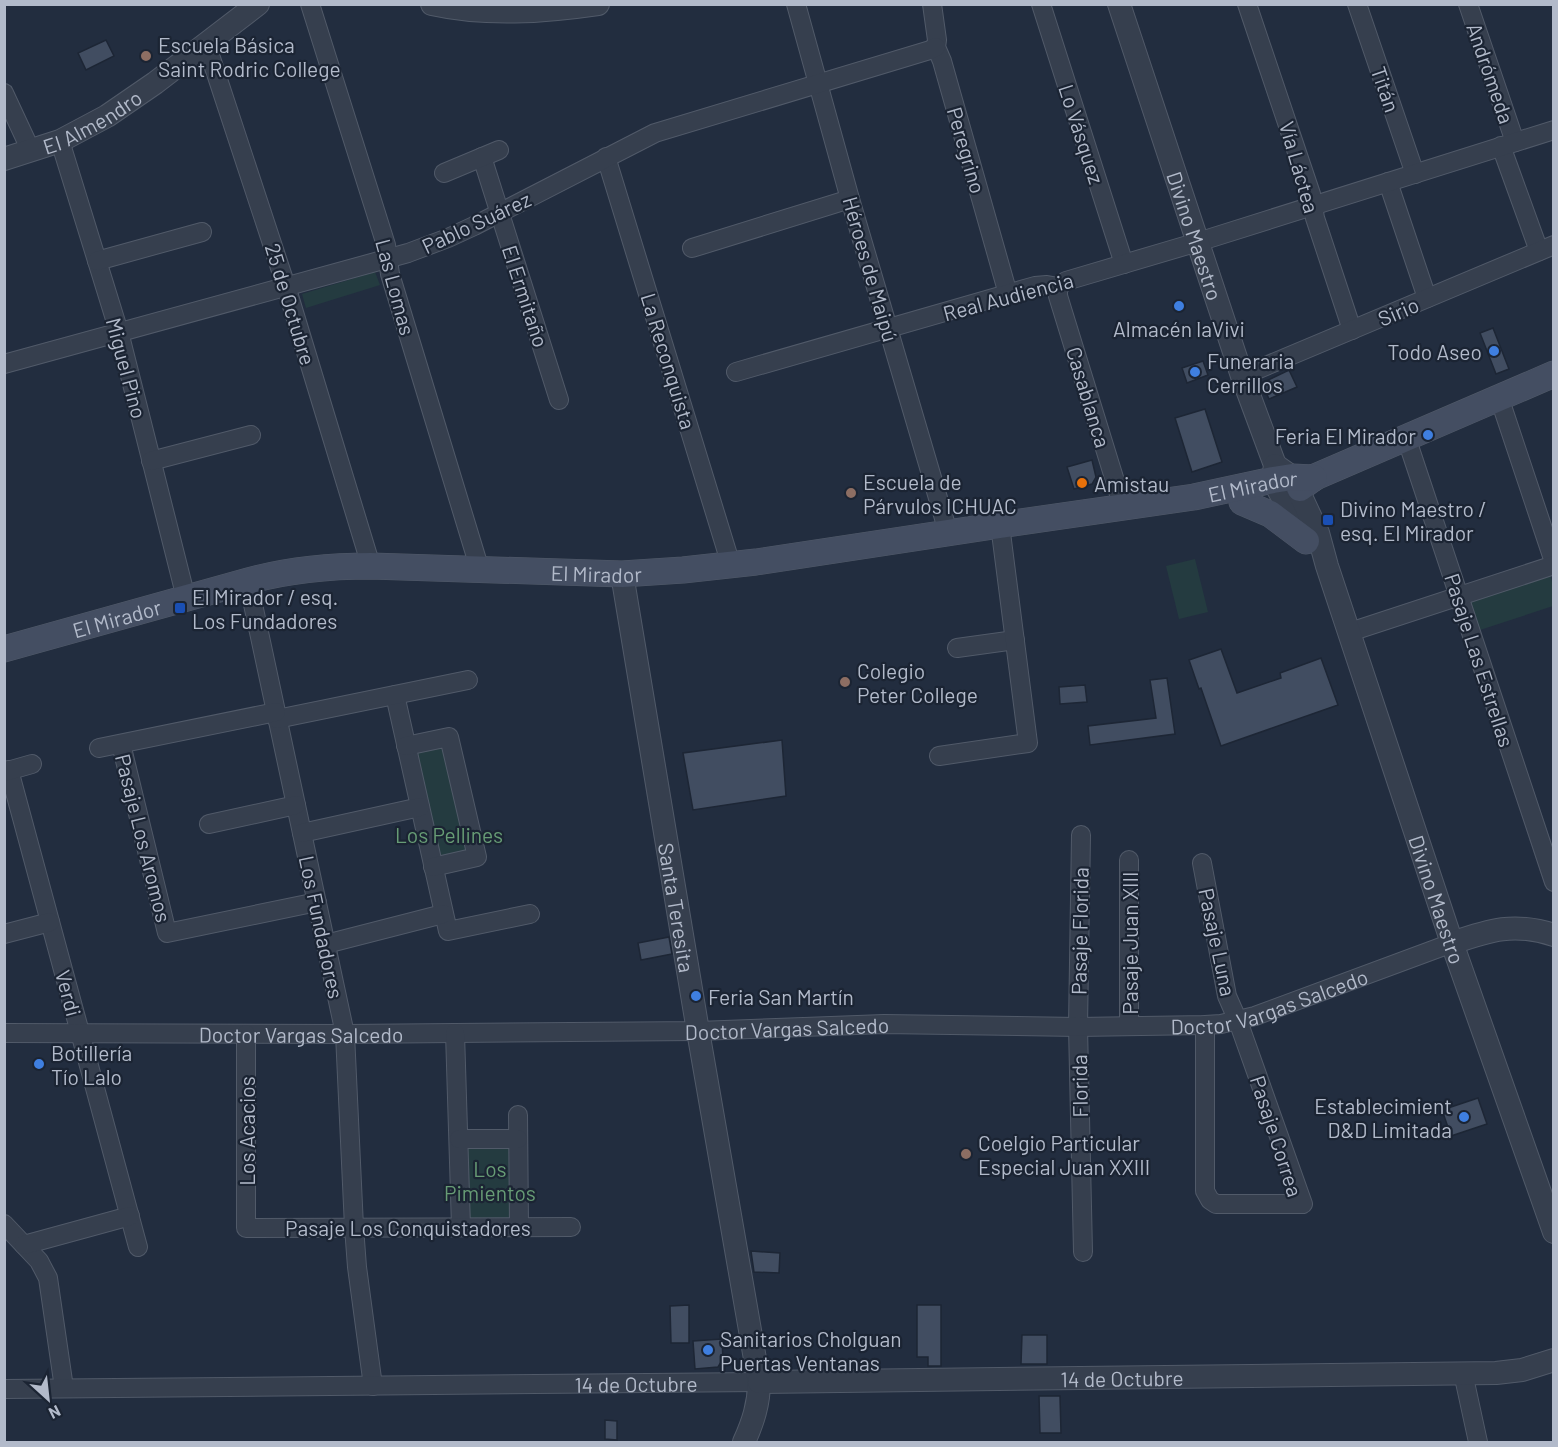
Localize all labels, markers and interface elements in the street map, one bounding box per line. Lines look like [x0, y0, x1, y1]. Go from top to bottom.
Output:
street label: Andrómeda [1462, 19, 1520, 127]
place label: Escuela Básica Saint Rodric College [158, 32, 341, 81]
marker: Escuela Básica Saint Rodric College [139, 49, 153, 63]
street label: Titán [1367, 63, 1405, 115]
street label: Lo Vásquez [1054, 81, 1110, 187]
street label: El Almendro [39, 84, 146, 158]
street label: Peregrino [943, 104, 991, 196]
street label: Vía Láctea [1275, 118, 1325, 216]
street label: Divino Maestro [1163, 168, 1229, 303]
street label: Pablo Suárez [418, 186, 534, 258]
street label: Héroes de Maipú [838, 193, 904, 345]
street label: Las Lomas [371, 236, 421, 338]
street label: 25 de Octubre [261, 240, 321, 368]
street label: El Ermitaño [498, 242, 554, 350]
street label: Real Audiencia [940, 267, 1076, 325]
street label: La Reconquista [636, 290, 702, 432]
street label: Sirio [1374, 291, 1422, 331]
marker: Almacén laVivi [1172, 299, 1186, 313]
street label: Miguel Pino [102, 315, 152, 421]
place label: Almacén laVivi [1113, 316, 1245, 341]
place label: Todo Aseo [1387, 339, 1482, 364]
street label: Casablanca [1062, 344, 1116, 450]
marker: Todo Aseo [1487, 344, 1501, 358]
place label: Funeraria Cerrillos [1207, 348, 1294, 397]
marker: Funeraria Cerrillos [1188, 365, 1202, 379]
place label: Feria El Mirador [1275, 423, 1416, 448]
marker: Feria El Mirador [1421, 428, 1435, 442]
street label: El Mirador [1205, 464, 1298, 506]
place label: Escuela de Párvulos ICHUAC [863, 469, 1017, 518]
place label: Amistau [1094, 471, 1169, 496]
marker: Amistau [1075, 476, 1089, 490]
marker: Escuela de Párvulos ICHUAC [844, 486, 858, 500]
place label: Divino Maestro / esq. El Mirador [1340, 496, 1487, 545]
marker: Divino Maestro / esq. El Mirador [1321, 513, 1335, 527]
street label: El Mirador [550, 559, 643, 587]
street label: Pasaje Las Estrellas [1440, 570, 1520, 750]
place label: El Mirador / esq. Los Fundadores [192, 584, 338, 633]
street label: El Mirador [69, 593, 164, 642]
marker: El Mirador / esq. Los Fundadores [173, 601, 187, 615]
place label: Colegio Peter College [857, 658, 978, 707]
marker: Colegio Peter College [838, 675, 852, 689]
street label: Pasaje Los Aromos [111, 751, 177, 925]
park label: Los Pellines [395, 822, 503, 847]
street label: Divino Maestro [1405, 832, 1471, 967]
street label: Santa Teresita [654, 841, 701, 974]
street label: Los Fundadores [295, 853, 349, 1001]
street label: Pasaje Florida [1065, 867, 1093, 995]
street label: Pasaje Juan XIII [1117, 872, 1142, 1014]
street label: Pasaje Luna [1194, 886, 1242, 998]
street label: Doctor Vargas Salcedo [1170, 963, 1371, 1038]
street label: Verdi [51, 967, 87, 1019]
place label: Feria San Martín [708, 984, 854, 1009]
marker: Feria San Martín [689, 989, 703, 1003]
street label: Doctor Vargas Salcedo [685, 1011, 890, 1044]
street label: Doctor Vargas Salcedo [199, 1021, 403, 1047]
place label: Botillería Tío Lalo [51, 1040, 132, 1089]
street label: Florida [1066, 1054, 1092, 1118]
marker: Botillería Tío Lalo [32, 1057, 46, 1071]
street label: Pasaje Correa [1246, 1072, 1308, 1200]
street label: Los Acacios [234, 1076, 259, 1186]
place label: Establecimient D&D Limitada [1314, 1093, 1452, 1142]
marker: Establecimient D&D Limitada [1457, 1110, 1471, 1124]
place label: Coelgio Particular Especial Juan XXIII [978, 1130, 1150, 1179]
marker: Coelgio Particular Especial Juan XXIII [959, 1147, 973, 1161]
park label: Los Pimientos [444, 1156, 536, 1205]
street label: Pasaje Los Conquistadores [285, 1215, 531, 1240]
place label: Sanitarios Cholguan Puertas Ventanas [720, 1326, 901, 1375]
marker: Sanitarios Cholguan Puertas Ventanas [701, 1343, 715, 1357]
street label: 14 de Octubre [1060, 1364, 1184, 1391]
north arrow [18, 1369, 78, 1429]
street label: 14 de Octubre [574, 1370, 698, 1396]
text: N [46, 1402, 64, 1424]

